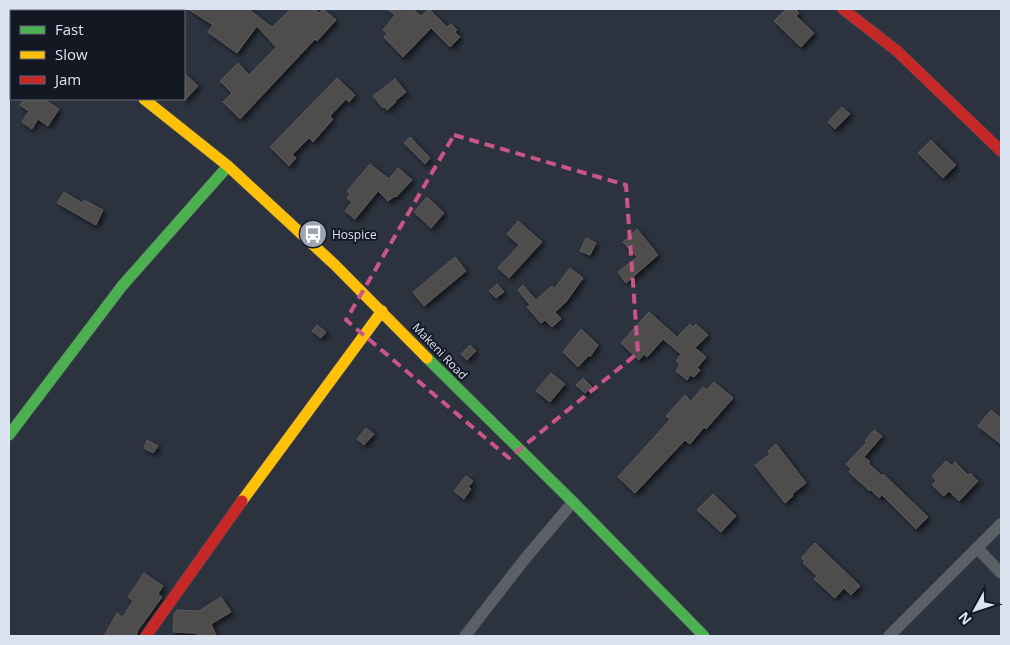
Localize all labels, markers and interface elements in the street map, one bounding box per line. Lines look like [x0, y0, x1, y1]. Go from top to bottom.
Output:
legend [10, 10, 185, 100]
text: Fast [55, 19, 84, 39]
text: Slow [55, 44, 88, 64]
text: Jam [53, 69, 81, 89]
bus stop icon: Hospice [298, 219, 328, 249]
place label: Hospice [332, 226, 377, 243]
street label: Makeni Road [409, 319, 471, 383]
north arrow [950, 585, 1000, 635]
text: N [954, 608, 976, 629]

